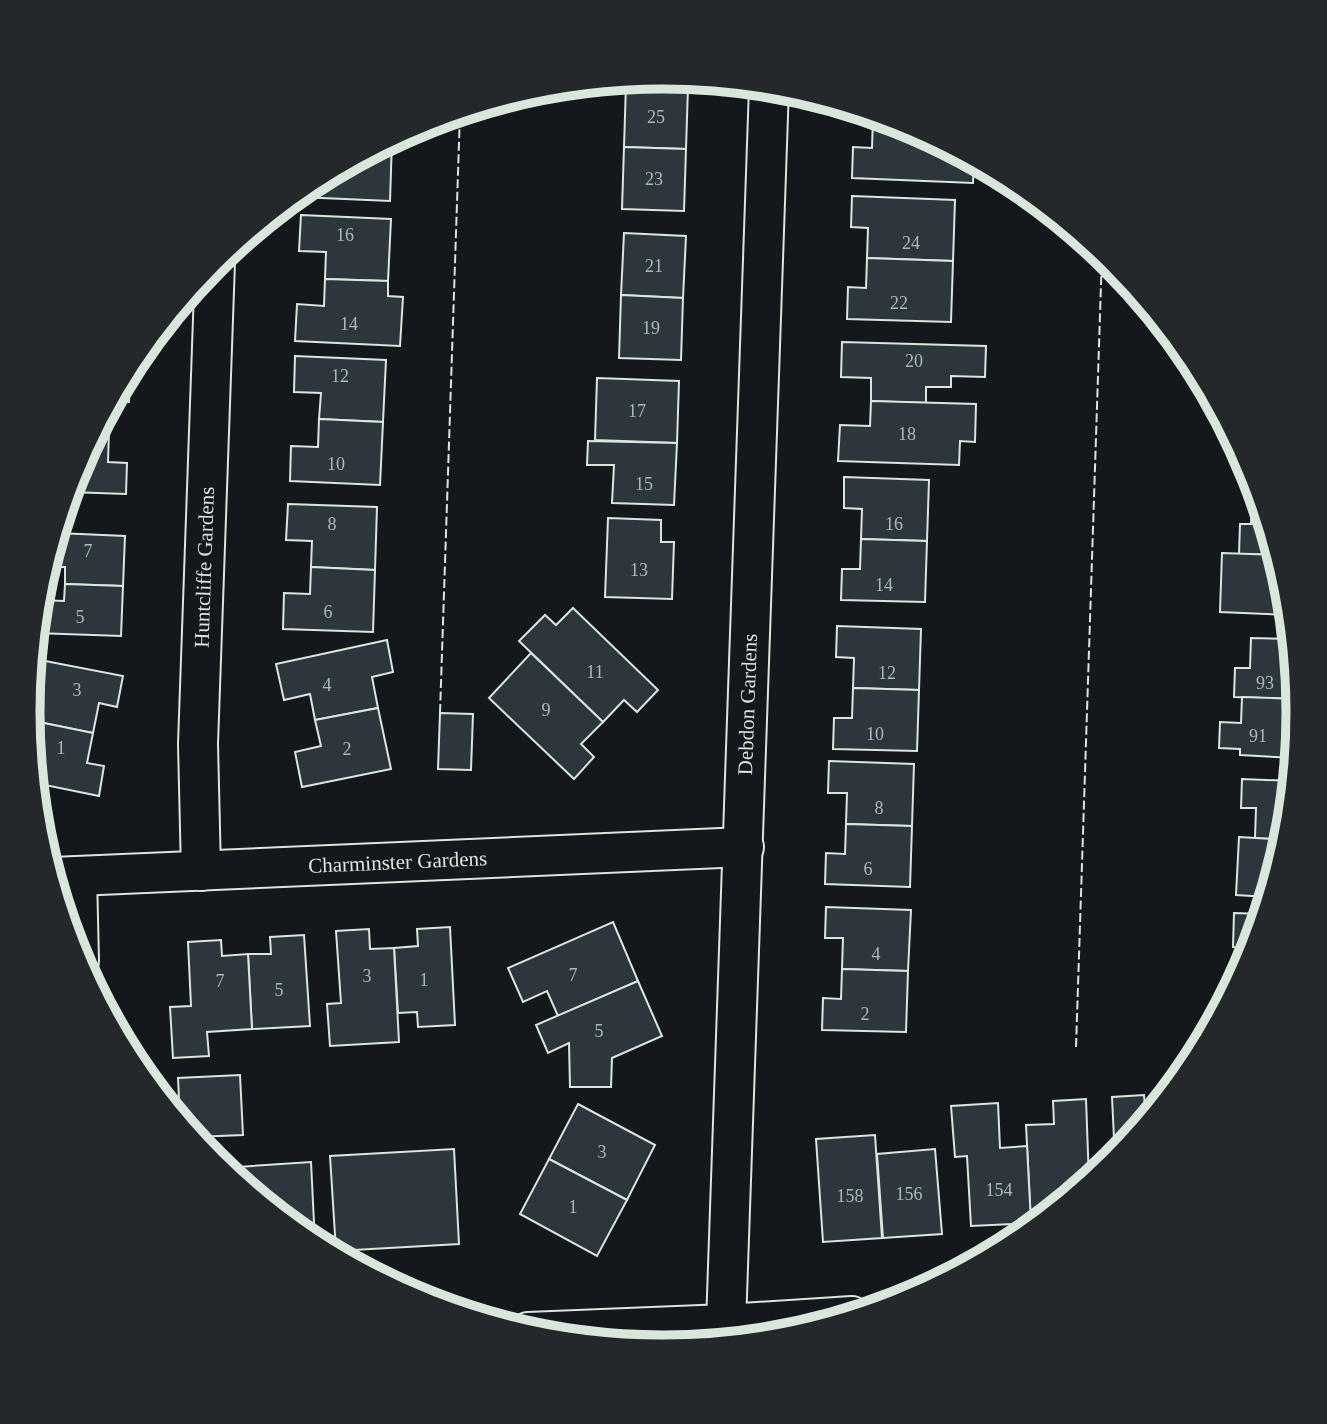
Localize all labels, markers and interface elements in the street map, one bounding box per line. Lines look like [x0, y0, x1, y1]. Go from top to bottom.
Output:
house number: 25 [647, 107, 665, 127]
house number: 23 [645, 169, 663, 189]
house number: 16 [336, 225, 354, 245]
house number: 24 [902, 233, 920, 253]
house number: 21 [645, 256, 663, 276]
house number: 22 [890, 293, 908, 313]
house number: 14 [340, 314, 358, 334]
house number: 19 [642, 318, 660, 338]
house number: 20 [905, 351, 923, 371]
house number: 12 [331, 366, 349, 386]
house number: 17 [628, 401, 646, 421]
house number: 18 [898, 424, 916, 444]
house number: 10 [327, 454, 345, 474]
house number: 15 [635, 474, 653, 494]
street label: Huntcliffe Gardens [189, 486, 219, 648]
house number: 8 [328, 514, 337, 534]
house number: 16 [885, 514, 903, 534]
house number: 7 [84, 541, 93, 561]
house number: 13 [630, 560, 648, 580]
house number: 14 [875, 575, 893, 595]
house number: 6 [324, 602, 333, 622]
house number: 5 [76, 607, 85, 627]
street label: Debdon Gardens [733, 633, 762, 776]
house number: 11 [586, 662, 604, 682]
house number: 12 [878, 663, 896, 683]
house number: 93 [1256, 673, 1274, 693]
house number: 4 [323, 675, 332, 695]
house number: 3 [73, 680, 82, 700]
house number: 9 [542, 700, 551, 720]
house number: 10 [866, 724, 884, 744]
house number: 91 [1249, 726, 1267, 746]
house number: 1 [57, 738, 66, 758]
house number: 2 [343, 739, 352, 759]
house number: 8 [875, 798, 884, 818]
street label: Charminster Gardens [308, 846, 488, 878]
house number: 6 [864, 859, 873, 879]
house number: 4 [872, 944, 881, 964]
house number: 7 [569, 965, 578, 985]
house number: 3 [363, 966, 372, 986]
house number: 1 [420, 970, 429, 990]
house number: 7 [216, 971, 225, 991]
house number: 5 [275, 980, 284, 1000]
house number: 2 [861, 1004, 870, 1024]
house number: 5 [595, 1021, 604, 1041]
house number: 3 [598, 1142, 607, 1162]
house number: 154 [986, 1180, 1013, 1200]
house number: 156 [896, 1184, 923, 1204]
house number: 158 [837, 1186, 864, 1206]
house number: 1 [569, 1197, 578, 1217]

